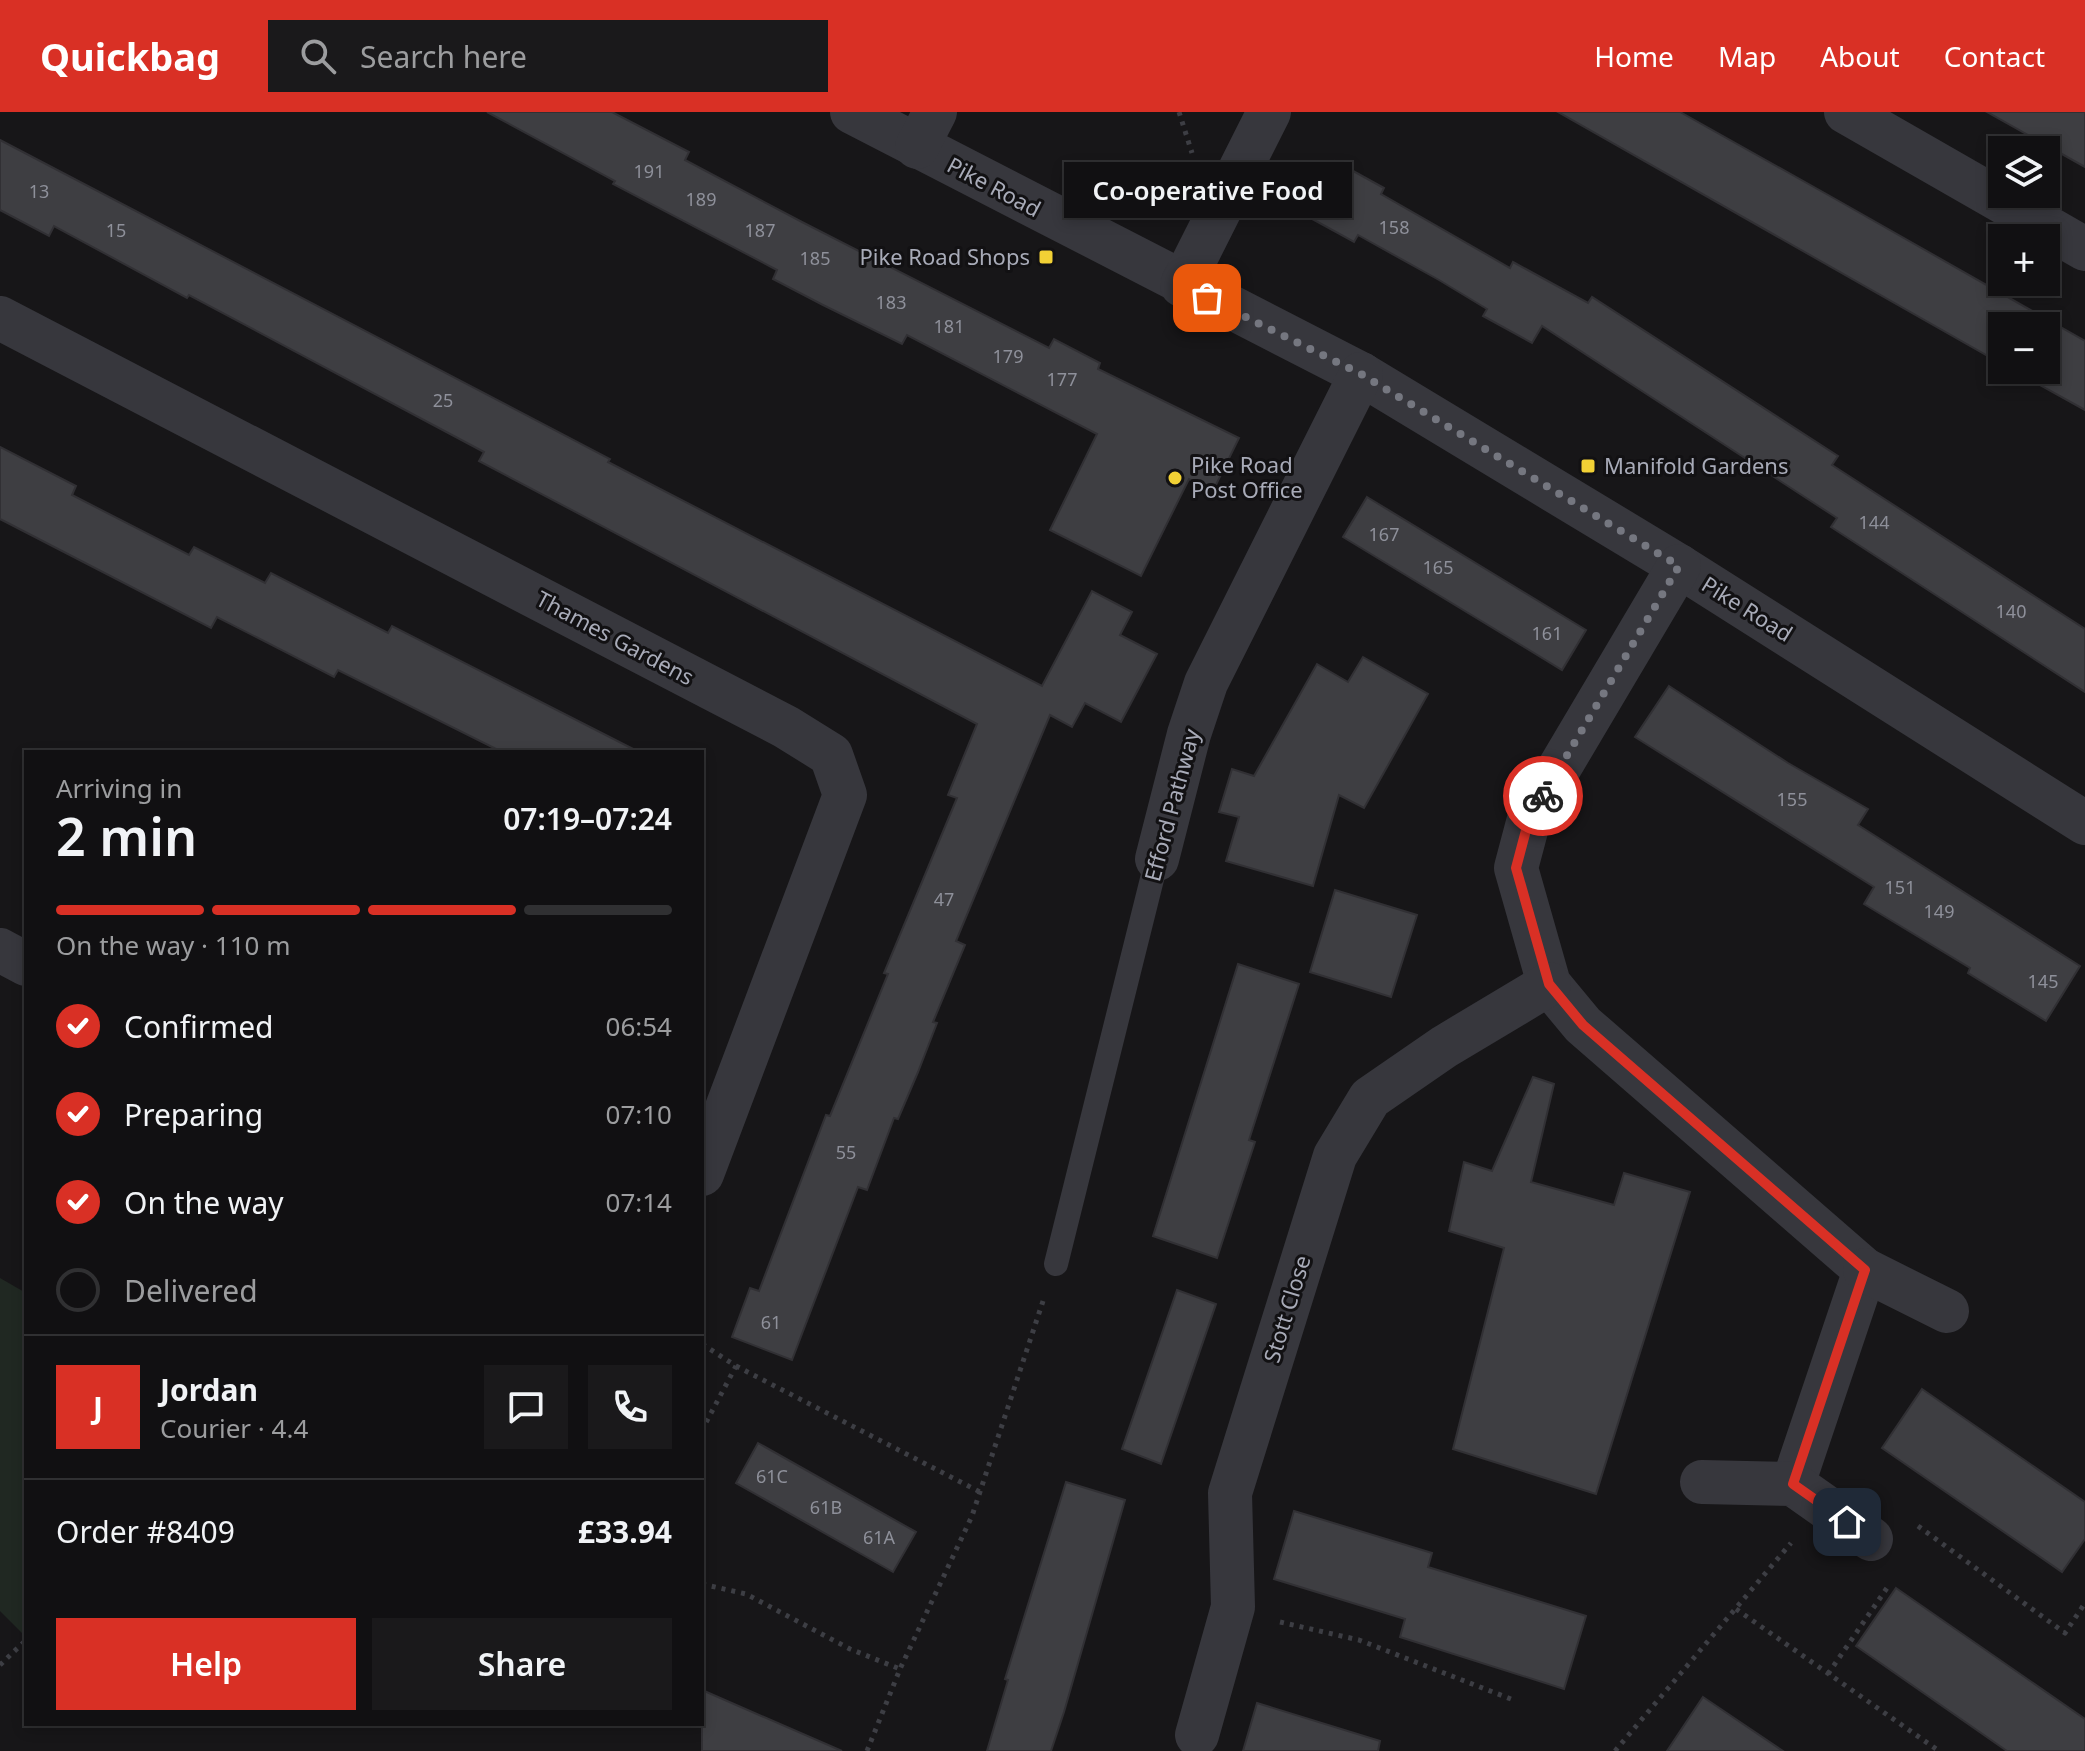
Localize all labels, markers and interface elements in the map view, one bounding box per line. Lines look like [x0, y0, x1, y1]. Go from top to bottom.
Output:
search box [268, 20, 828, 92]
text: Quickbag [40, 30, 220, 82]
icon: search [296, 34, 340, 78]
text: Search here [360, 36, 527, 77]
text: Home [1594, 37, 1674, 75]
text: Map [1718, 37, 1776, 75]
text: About [1820, 37, 1900, 75]
text: Contact [1944, 37, 2045, 75]
map controls [1988, 136, 2060, 384]
button: layers [1988, 136, 2060, 208]
street label: Pike Road [943, 149, 1046, 223]
house number: 191 [634, 159, 664, 183]
callout: Co-operative Food [1063, 162, 1351, 218]
text: Co-operative Food [1093, 172, 1323, 208]
house number: 13 [29, 179, 49, 203]
house number: 189 [686, 187, 716, 211]
house number: 158 [1379, 215, 1409, 239]
house number: 15 [106, 218, 126, 242]
house number: 187 [745, 218, 775, 242]
button: + [1988, 224, 2060, 296]
place label: Pike Road Shops [859, 241, 1030, 271]
house number: 185 [800, 246, 830, 270]
marker: Pike Road Shops [1037, 248, 1055, 266]
pin [1173, 264, 1241, 332]
icon: bag [1185, 276, 1229, 320]
house number: 183 [876, 290, 906, 314]
button: − [1988, 312, 2060, 384]
house number: 181 [934, 314, 964, 338]
house number: 179 [993, 344, 1023, 368]
house number: 177 [1047, 367, 1077, 391]
house number: 25 [433, 388, 453, 412]
place label: Pike Road Post Office [1191, 449, 1303, 504]
place label: Manifold Gardens [1604, 450, 1788, 480]
marker: Manifold Gardens [1579, 457, 1597, 475]
marker: Pike Road Post Office [1166, 469, 1184, 487]
house number: 144 [1859, 510, 1889, 534]
house number: 167 [1369, 522, 1399, 546]
house number: 165 [1423, 555, 1453, 579]
street label: Pike Road [1696, 568, 1799, 648]
street label: Thames Gardens [531, 583, 700, 691]
house number: 140 [1996, 599, 2026, 623]
house number: 161 [1532, 621, 1562, 645]
street label: Efford Pathway [1136, 724, 1206, 884]
courier [1503, 756, 1583, 836]
text: Arriving in [56, 770, 182, 806]
icon: bike [1521, 774, 1565, 818]
house number: 155 [1777, 787, 1807, 811]
text: 07:19–07:24 [503, 798, 672, 839]
text: 2 min [56, 800, 197, 871]
house number: 151 [1885, 875, 1915, 899]
house number: 47 [934, 887, 954, 911]
house number: 149 [1924, 899, 1954, 923]
text: On the way · 110 m [56, 927, 290, 963]
house number: 145 [2028, 969, 2058, 993]
icon: check [56, 1004, 100, 1048]
text: Confirmed [124, 1006, 274, 1047]
text: 06:54 [606, 1008, 672, 1044]
icon: check [56, 1092, 100, 1136]
text: Preparing [124, 1094, 263, 1135]
text: 07:10 [606, 1096, 672, 1132]
house number: 55 [836, 1140, 856, 1164]
icon: check [56, 1180, 100, 1224]
text: On the way [124, 1182, 284, 1223]
text: 07:14 [606, 1184, 672, 1220]
street label: Stott Close [1256, 1251, 1317, 1366]
text: Delivered [124, 1270, 258, 1311]
house number: 61 [761, 1310, 781, 1334]
button: chat [484, 1365, 568, 1449]
button: phone [588, 1365, 672, 1449]
text: Jordan [160, 1369, 258, 1410]
text: J [93, 1387, 103, 1428]
text: Courier · 4.4 [160, 1410, 308, 1446]
house number: 61C [756, 1464, 788, 1488]
pin [1813, 1488, 1881, 1556]
house number: 61B [810, 1495, 842, 1519]
icon: home [1825, 1500, 1869, 1544]
text: Order #8409 [56, 1511, 235, 1552]
text: £33.94 [578, 1511, 672, 1552]
house number: 61A [863, 1525, 896, 1549]
button: Help [56, 1618, 356, 1710]
button: Share [372, 1618, 672, 1710]

